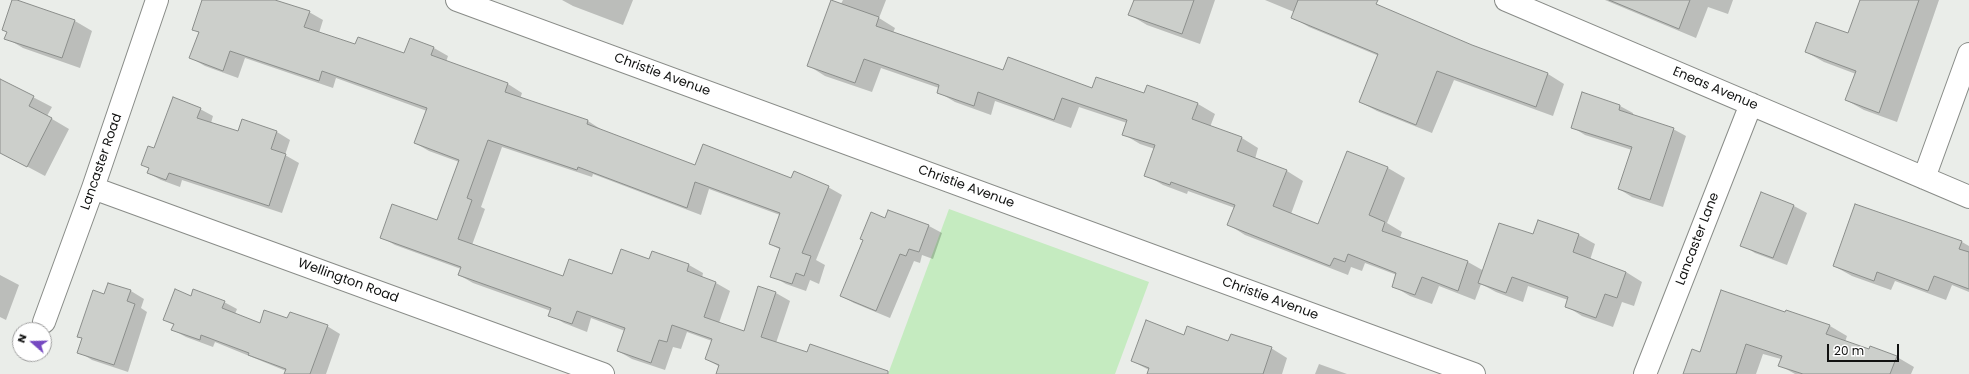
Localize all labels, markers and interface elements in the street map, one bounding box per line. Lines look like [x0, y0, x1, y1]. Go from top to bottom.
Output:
street label: Christie Avenue [612, 50, 712, 100]
street label: Eneas Avenue [1670, 64, 1760, 114]
street label: Lancaster Road [78, 112, 126, 212]
street label: Christie Avenue [916, 162, 1016, 212]
street label: Lancaster Lane [1673, 190, 1723, 288]
street label: Wellington Road [295, 256, 401, 306]
street label: Christie Avenue [1220, 274, 1320, 324]
north arrow [12, 322, 52, 362]
text: N [13, 332, 31, 345]
scale bar [1829, 336, 1901, 362]
text: 20 m [1834, 342, 1864, 359]

